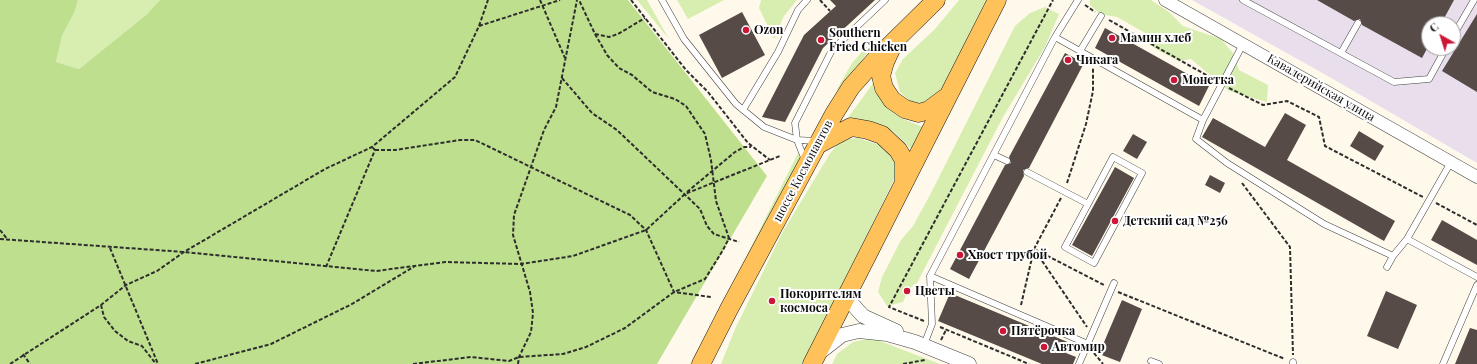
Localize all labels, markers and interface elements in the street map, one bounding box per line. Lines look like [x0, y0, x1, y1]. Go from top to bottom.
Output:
north arrow [1421, 16, 1461, 56]
text: С [1426, 19, 1441, 35]
place label: Ozon [754, 23, 783, 37]
marker: Ozon [741, 25, 751, 35]
place label: Southern Fried Chicken [829, 26, 907, 54]
place label: Мамин хлеб [1120, 31, 1191, 45]
marker: Мамин хлеб [1107, 33, 1117, 43]
marker: Southern Fried Chicken [816, 35, 826, 45]
street label: Кавалерийская улица [1265, 51, 1377, 125]
place label: Чикага [1076, 53, 1118, 67]
marker: Чикага [1063, 55, 1073, 65]
place label: Монетка [1182, 73, 1234, 87]
marker: Монетка [1169, 75, 1179, 85]
street label: шоссе Космонавтов [770, 118, 836, 224]
place label: Детский сад №256 [1123, 214, 1228, 228]
marker: Детский сад №256 [1110, 216, 1120, 226]
place label: Хвост трубой [968, 248, 1047, 262]
marker: Хвост трубой [955, 250, 965, 260]
place label: Цветы [915, 284, 955, 298]
marker: Цветы [902, 286, 912, 296]
place label: Покорителям космоса [780, 287, 861, 315]
marker: Покорителям космоса [767, 296, 777, 306]
place label: Пятёрочка [1011, 324, 1075, 338]
marker: Пятёрочка [998, 326, 1008, 336]
place label: Автомир [1052, 340, 1105, 354]
marker: Автомир [1039, 342, 1049, 352]

